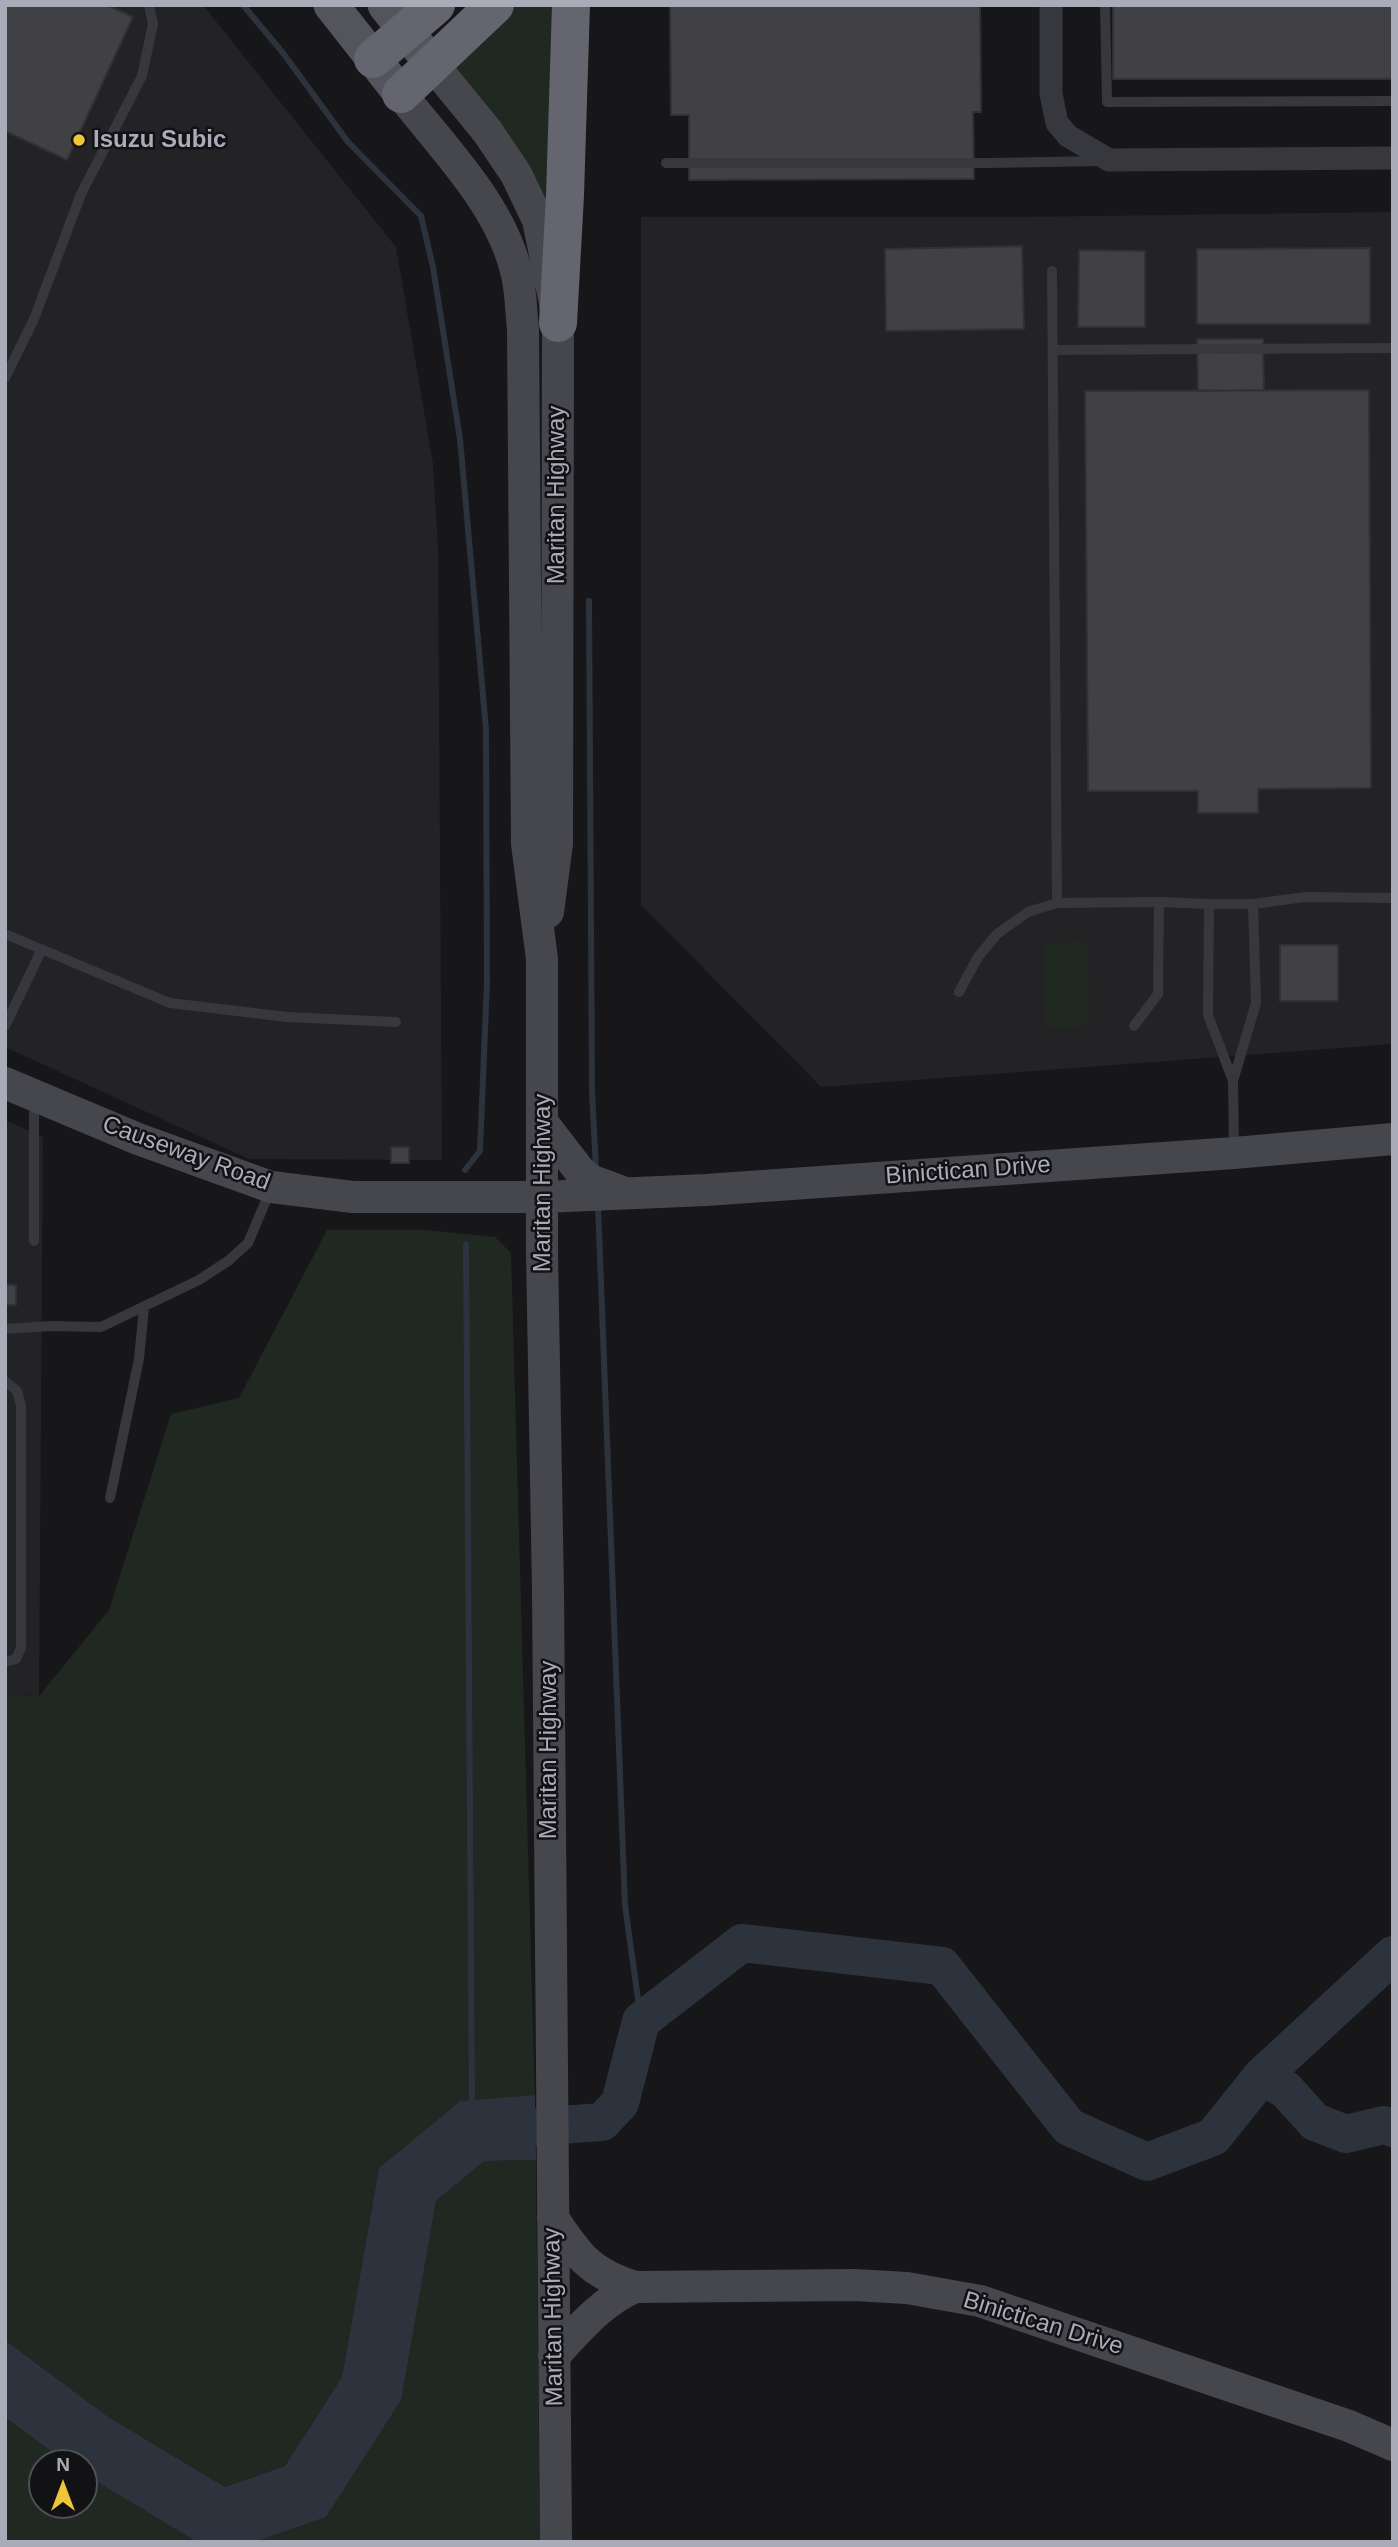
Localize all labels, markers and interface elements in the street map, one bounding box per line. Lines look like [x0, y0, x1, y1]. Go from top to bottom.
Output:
place label: Isuzu Subic [93, 126, 226, 154]
marker: Isuzu Subic [71, 132, 87, 148]
street label: Maritan Highway [543, 406, 571, 584]
street label: Maritan Highway [529, 1094, 557, 1272]
street label: Causeway Road [98, 1110, 274, 1198]
street label: Binictican Drive [885, 1151, 1051, 1191]
street label: Maritan Highway [535, 1661, 563, 1839]
street label: Maritan Highway [538, 2227, 570, 2407]
street label: Binictican Drive [960, 2286, 1126, 2362]
north arrow [28, 2449, 98, 2519]
text: N [56, 2454, 70, 2475]

